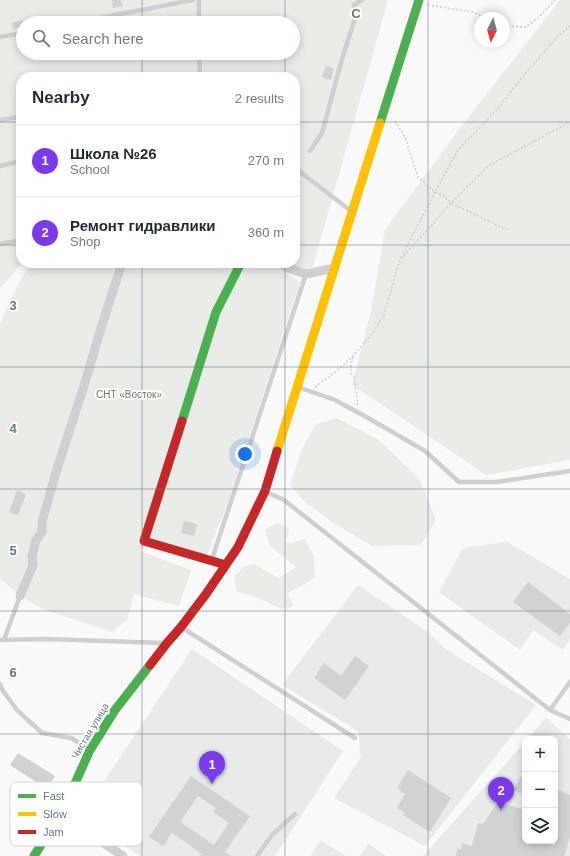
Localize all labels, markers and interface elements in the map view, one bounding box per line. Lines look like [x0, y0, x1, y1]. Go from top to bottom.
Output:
text: C [351, 6, 361, 21]
north arrow [474, 12, 510, 48]
search box [16, 16, 300, 60]
icon: search [30, 27, 52, 49]
text: Search here [62, 30, 144, 47]
text: Nearby [32, 88, 90, 107]
text: 2 results [235, 91, 284, 106]
text: Школа №26 [70, 145, 157, 162]
text: 1 [41, 153, 49, 168]
text: 270 m [248, 153, 284, 168]
text: School [70, 162, 110, 177]
text: Ремонт гидравлики [70, 217, 215, 234]
text: 2 [41, 225, 49, 240]
text: 360 m [248, 225, 284, 240]
text: Shop [70, 234, 100, 249]
text: 3 [9, 298, 17, 313]
park label: СНТ «Восток» [96, 389, 162, 400]
text: 4 [9, 421, 17, 436]
your location [235, 444, 255, 464]
text: 5 [9, 543, 17, 558]
text: 6 [9, 665, 17, 680]
street label: Чистая улица [69, 701, 111, 761]
map controls [522, 736, 558, 844]
button: + [522, 736, 558, 772]
pin: 1 [199, 751, 225, 784]
button: − [522, 772, 558, 808]
pin: 2 [488, 777, 514, 810]
legend [10, 782, 142, 846]
text: Fast [43, 790, 64, 802]
text: Slow [43, 808, 67, 820]
button: layers [522, 808, 558, 844]
text: Jam [43, 826, 64, 838]

